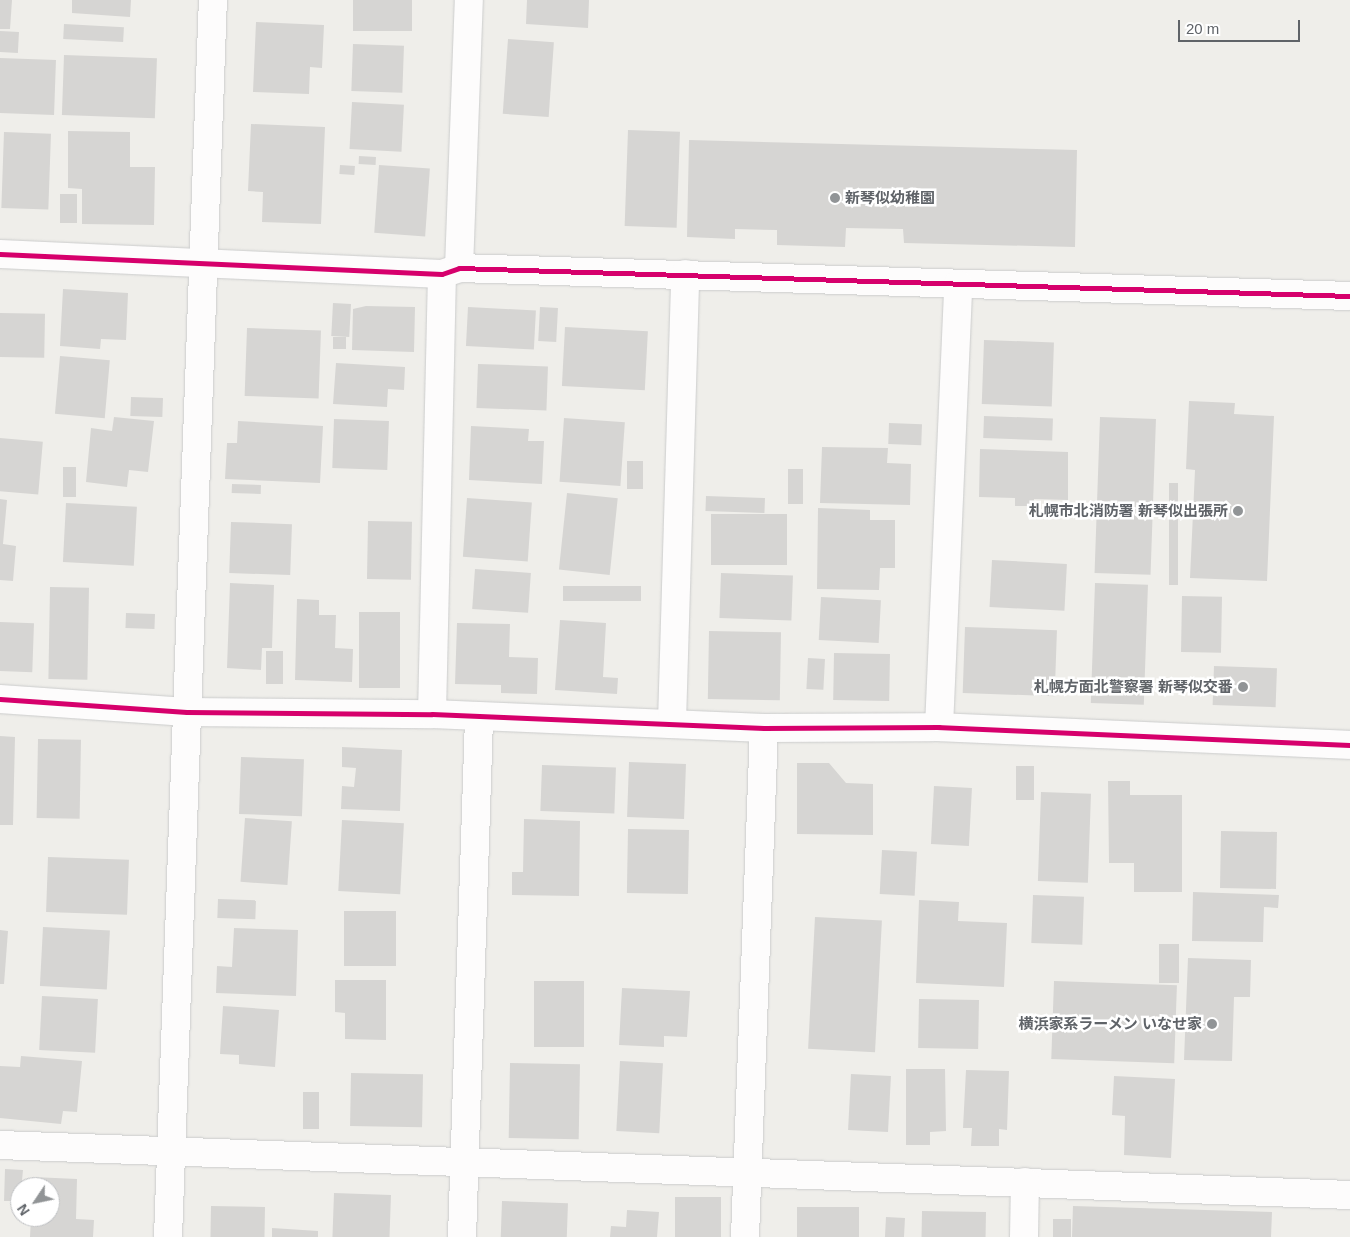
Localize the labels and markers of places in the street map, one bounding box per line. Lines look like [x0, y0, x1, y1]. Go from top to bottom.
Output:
place label: 新琴似幼稚園 [845, 189, 935, 207]
marker: 新琴似幼稚園 [829, 192, 841, 204]
place label: 札幌市北消防署 新琴似出張所 [1029, 502, 1228, 520]
marker: 札幌市北消防署 新琴似出張所 [1232, 505, 1244, 517]
place label: 札幌方面北警察署 新琴似交番 [1034, 678, 1233, 696]
marker: 札幌方面北警察署 新琴似交番 [1237, 681, 1249, 693]
place label: 横浜家系ラーメン いなせ家 [1018, 1015, 1202, 1033]
marker: 横浜家系ラーメン いなせ家 [1206, 1018, 1218, 1030]

